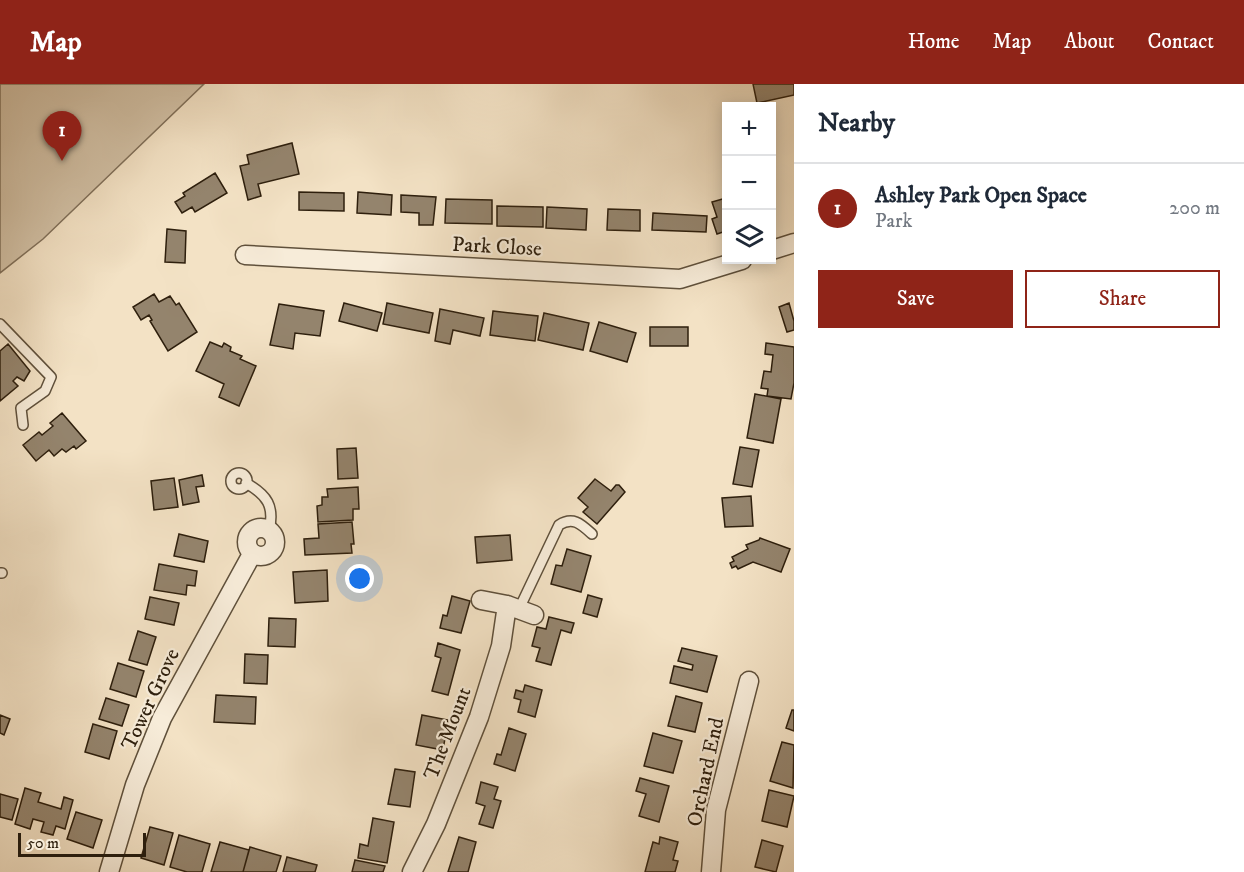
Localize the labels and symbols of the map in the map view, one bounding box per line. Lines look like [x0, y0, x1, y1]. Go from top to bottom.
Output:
pin: 1 [42, 112, 82, 161]
street label: Park Close [451, 232, 543, 262]
your location [345, 564, 374, 593]
street label: Tower Grove [116, 644, 186, 754]
street label: The Mount [418, 683, 478, 783]
street label: Orchard End [682, 715, 730, 829]
scale bar [18, 830, 146, 858]

